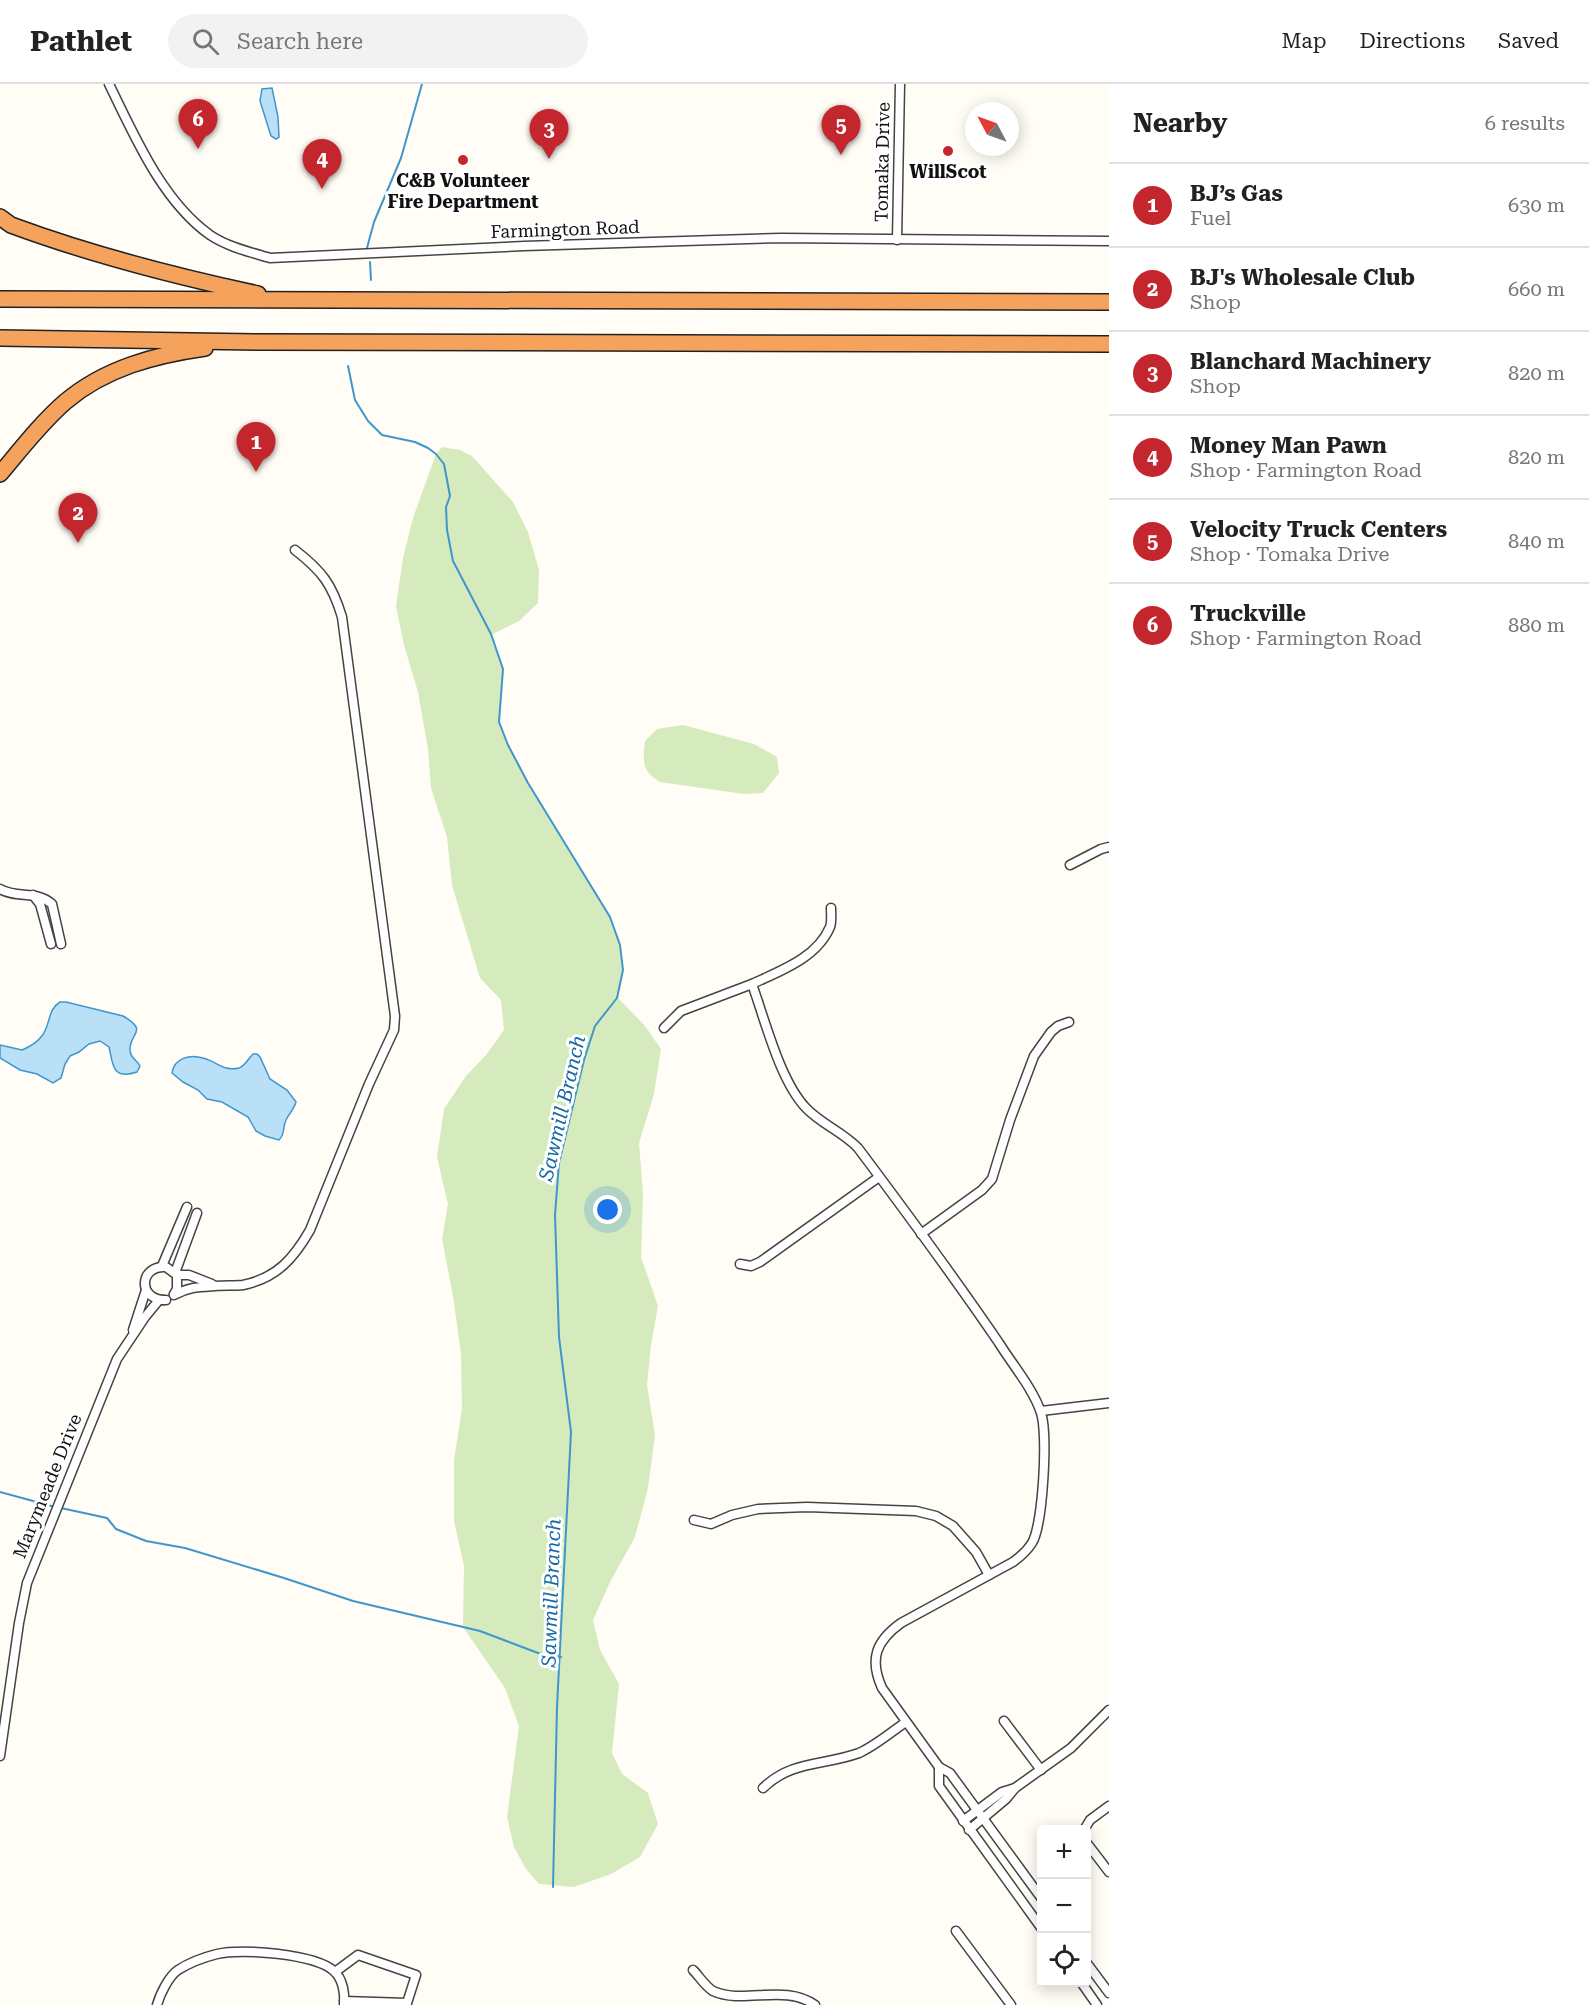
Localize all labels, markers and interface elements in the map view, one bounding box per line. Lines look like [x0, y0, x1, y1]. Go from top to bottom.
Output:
search box [168, 14, 588, 68]
text: Pathlet [30, 25, 132, 58]
icon: search [189, 25, 222, 58]
text: Search here [237, 29, 363, 54]
text: Map [1282, 29, 1326, 53]
text: Directions [1359, 29, 1465, 53]
text: Saved [1498, 29, 1559, 53]
pin: 6 [178, 100, 218, 149]
street label: Tomaka Drive [870, 102, 894, 222]
north arrow [965, 102, 1019, 156]
pin: 5 [822, 106, 860, 155]
text: Nearby [1133, 108, 1227, 138]
pin: 3 [530, 110, 568, 159]
text: 6 results [1485, 111, 1565, 135]
pin: 4 [302, 140, 342, 189]
marker: WillScot [941, 144, 955, 158]
marker: C&B Volunteer Fire Department [456, 153, 470, 167]
place label: WillScot [909, 161, 987, 182]
place label: C&B Volunteer Fire Department [387, 170, 539, 212]
text: BJ’s Gas [1190, 181, 1283, 206]
text: 1 [1147, 193, 1158, 217]
text: 630 m [1508, 193, 1565, 217]
text: Fuel [1190, 206, 1231, 230]
street label: Farmington Road [490, 216, 640, 242]
text: BJ's Wholesale Club [1190, 265, 1415, 290]
text: 2 [1147, 277, 1158, 301]
text: 660 m [1508, 277, 1565, 301]
text: Shop [1190, 290, 1241, 314]
text: Blanchard Machinery [1190, 349, 1431, 374]
text: 3 [1147, 361, 1158, 385]
text: 820 m [1508, 361, 1565, 385]
text: Shop [1190, 374, 1241, 398]
pin: 1 [236, 422, 276, 472]
text: Money Man Pawn [1190, 433, 1387, 458]
text: 4 [1147, 445, 1158, 469]
text: 820 m [1508, 445, 1565, 469]
text: Shop · Farmington Road [1190, 458, 1422, 482]
pin: 2 [58, 494, 98, 543]
text: Velocity Truck Centers [1190, 517, 1447, 542]
text: 5 [1147, 529, 1158, 553]
text: 840 m [1508, 529, 1565, 553]
text: Shop · Tomaka Drive [1190, 542, 1389, 566]
text: Truckville [1190, 601, 1306, 626]
text: 6 [1147, 613, 1158, 637]
text: 880 m [1508, 613, 1565, 637]
text: Shop · Farmington Road [1190, 626, 1422, 650]
water label: Sawmill Branch [533, 1033, 590, 1184]
your location [593, 1195, 622, 1224]
street label: Marymeade Drive [8, 1411, 86, 1561]
water label: Sawmill Branch [536, 1518, 566, 1669]
map controls [1037, 1825, 1091, 1987]
button: + [1037, 1825, 1091, 1879]
button: − [1037, 1879, 1091, 1933]
button: locate [1037, 1933, 1091, 1987]

